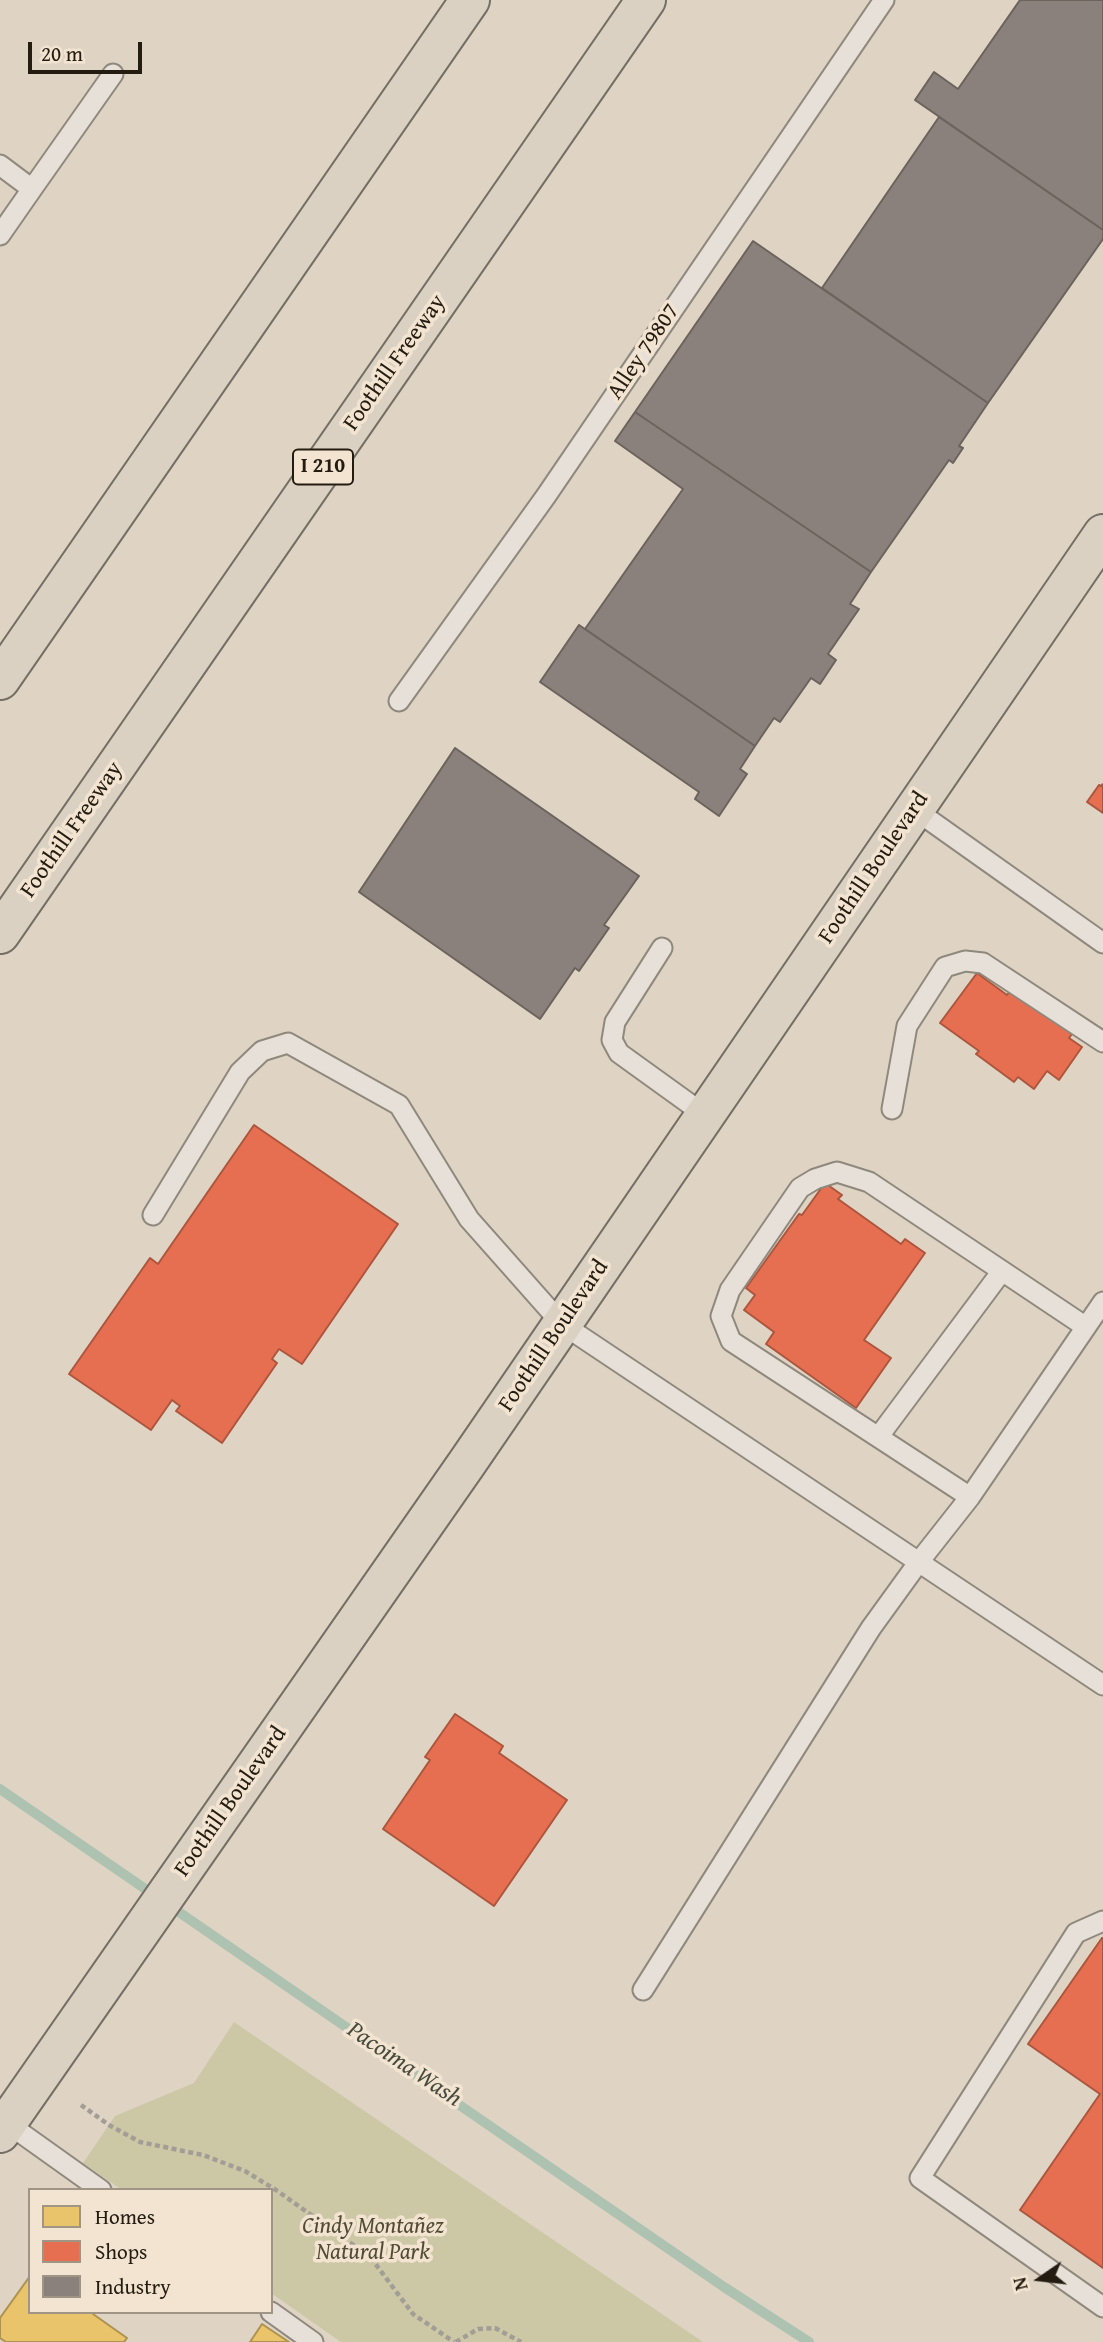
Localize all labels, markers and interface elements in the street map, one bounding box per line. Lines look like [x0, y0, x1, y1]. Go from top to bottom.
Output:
scale bar [32, 28, 145, 72]
text: 20 m [41, 38, 83, 69]
street label: Foothill Freeway [338, 290, 452, 436]
street label: Alley 79807 [602, 299, 686, 405]
road number: I 210 [293, 449, 353, 484]
street label: Foothill Freeway [15, 757, 129, 903]
street label: Foothill Boulevard [813, 787, 935, 949]
street label: Foothill Boulevard [493, 1255, 615, 1417]
street label: Foothill Boulevard [169, 1722, 293, 1882]
water label: Pacoima Wash [341, 2016, 467, 2114]
legend [28, 2188, 273, 2314]
text: Homes [95, 2201, 155, 2232]
park label: Cindy Montañez Natural Park [302, 2213, 444, 2267]
text: Shops [95, 2236, 147, 2267]
north arrow [1005, 2244, 1075, 2314]
text: Industry [95, 2271, 171, 2302]
text: N [1005, 2275, 1035, 2294]

